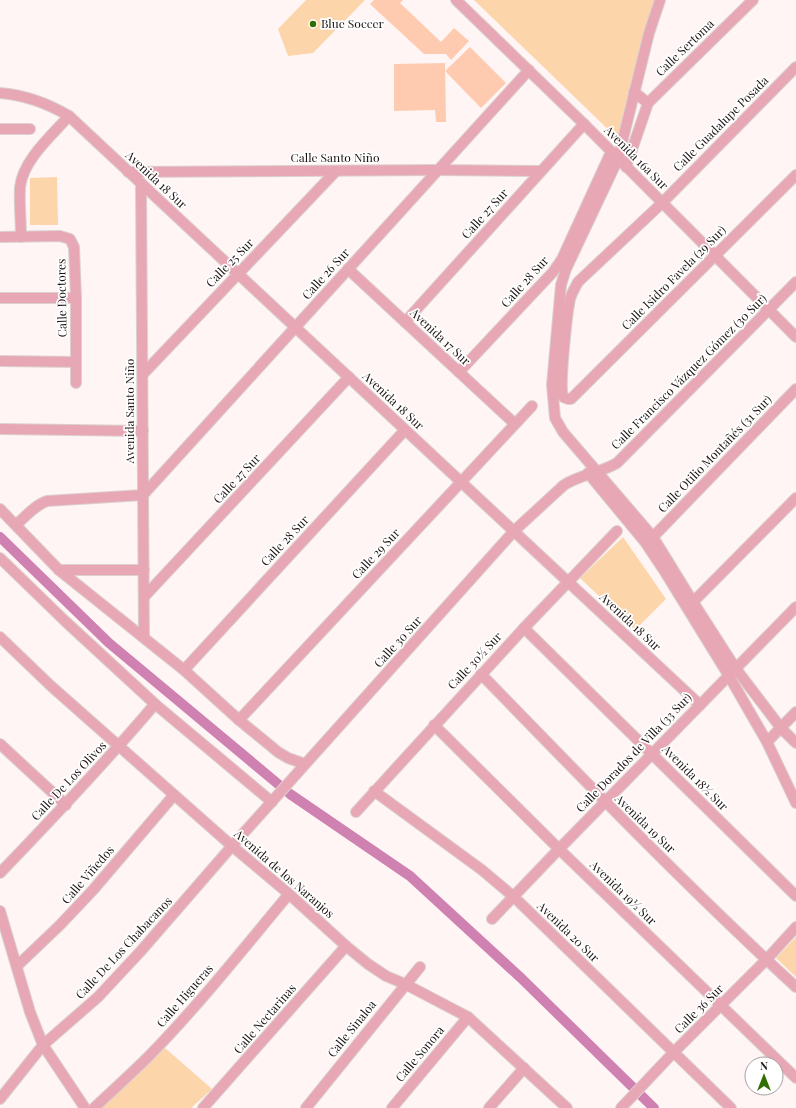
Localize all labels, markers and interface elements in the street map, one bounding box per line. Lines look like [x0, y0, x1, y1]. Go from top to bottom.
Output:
place label: Blue Soccer [321, 15, 385, 31]
street label: Calle Sertoma [652, 15, 717, 79]
marker: Blue Soccer [308, 19, 318, 29]
street label: Calle Guadalupe Posada [669, 72, 771, 174]
street label: Avenida 16a Sur [601, 121, 673, 193]
street label: Avenida 18 Sur [122, 146, 191, 212]
street label: Calle Santo Niño [290, 149, 380, 165]
street label: Calle 27 Sur [457, 184, 511, 242]
street label: Calle Isidro Favela (29 Sur) [618, 222, 729, 333]
street label: Calle 25 Sur [202, 234, 257, 290]
street label: Calle 26 Sur [298, 244, 353, 302]
street label: Calle 28 Sur [497, 252, 552, 310]
street label: Calle Doctores [52, 259, 70, 337]
street label: Calle Francisco Vázquez Gómez (30 Sur) [607, 290, 769, 452]
street label: Avenida 17 Sur [406, 304, 475, 369]
street label: Avenida Santo Niño [121, 358, 137, 464]
street label: Avenida 18 Sur [359, 367, 428, 433]
street label: Calle Otilio Montañés (31 Sur) [654, 391, 775, 515]
street label: Calle 27 Sur [209, 450, 264, 507]
street label: Calle 28 Sur [257, 511, 312, 569]
street label: Calle 29 Sur [348, 524, 403, 582]
street label: Avenida 18 Sur [596, 588, 665, 654]
street label: Calle 30 Sur [370, 612, 425, 671]
street label: Calle 30½ Sur [444, 628, 505, 692]
street label: Calle Dorados de Villa (33 Sur) [572, 689, 695, 815]
street label: Calle De Los Olivos [27, 737, 109, 824]
street label: Avenida 18½ Sur [659, 740, 732, 814]
street label: Avenida 19 Sur [611, 790, 680, 857]
street label: Avenida de los Naranjos [230, 825, 338, 921]
street label: Calle Viñedos [57, 842, 117, 907]
street label: Avenida 19½ Sur [586, 856, 661, 929]
street label: Calle De Los Chabacanos [71, 893, 175, 1002]
street label: Avenida 20 Sur [533, 897, 604, 965]
street label: Calle Higueras [152, 960, 216, 1030]
street label: Calle Nectarinas [229, 980, 299, 1057]
street label: Calle 36 Sur [670, 980, 727, 1036]
street label: Calle Sinaloa [323, 996, 379, 1060]
street label: Calle Sonora [391, 1022, 447, 1085]
north arrow [744, 1056, 784, 1096]
text: N [760, 1058, 768, 1073]

